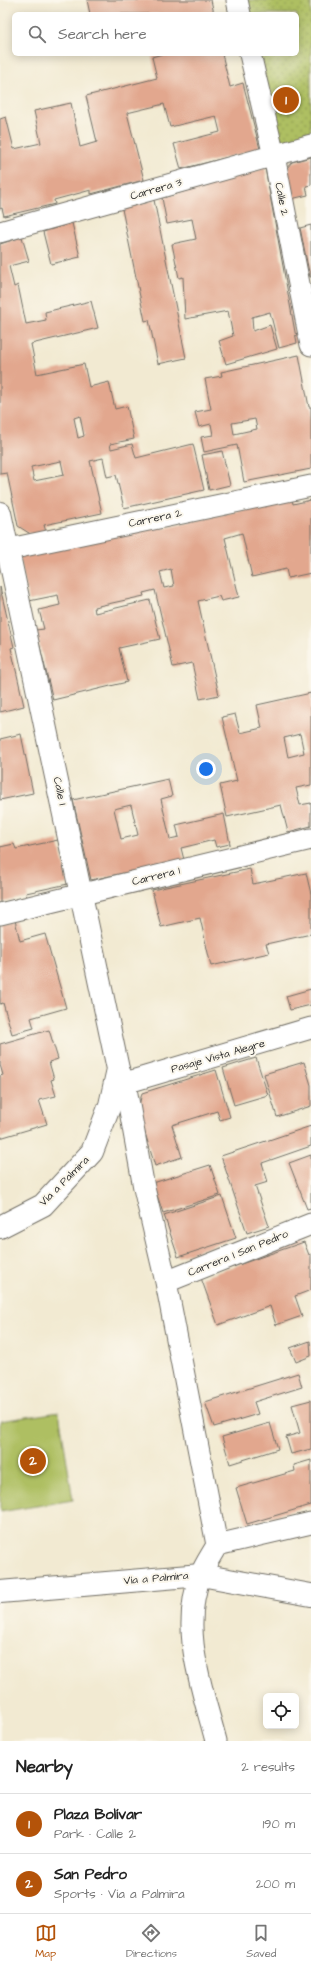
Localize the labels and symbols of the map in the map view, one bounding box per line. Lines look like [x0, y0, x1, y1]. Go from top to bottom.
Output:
pin: 1 [273, 85, 299, 115]
street label: Carrera 3 [128, 174, 184, 204]
street label: Calle 2 [271, 181, 293, 218]
street label: Carrera 2 [127, 505, 184, 531]
your location [196, 759, 216, 779]
street label: Calle 1 [50, 775, 70, 807]
street label: Carrera 1 [130, 863, 182, 889]
street label: Pasaje Vista Alegre [169, 1035, 267, 1078]
street label: Vía a Palmira [36, 1153, 92, 1209]
street label: Carrera 1 San Pedro [186, 1226, 291, 1280]
pin: 2 [20, 1446, 46, 1476]
street label: Vía a Palmira [123, 1568, 189, 1588]

